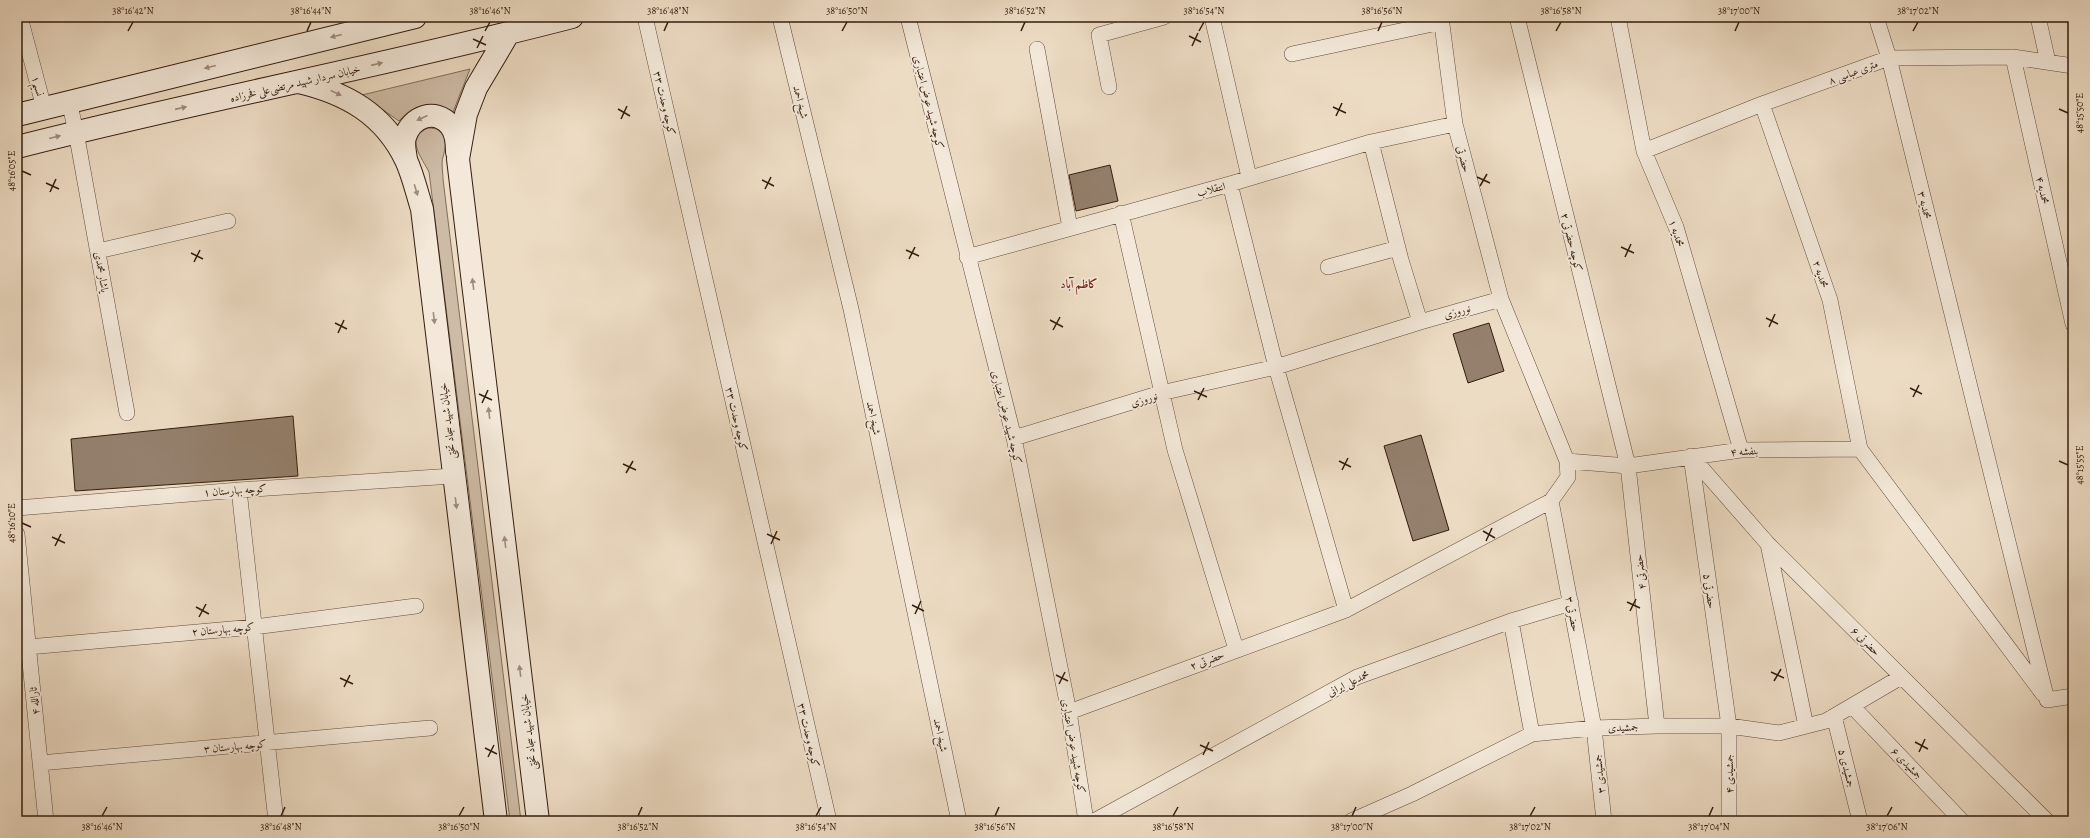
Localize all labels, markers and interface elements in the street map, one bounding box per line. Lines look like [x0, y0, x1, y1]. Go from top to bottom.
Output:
text: 38°16'42"N [112, 4, 154, 17]
text: 38°16'44"N [290, 4, 332, 17]
text: 38°16'46"N [469, 4, 511, 17]
text: 38°16'48"N [647, 4, 689, 17]
text: 38°16'50"N [826, 4, 868, 17]
text: 38°16'52"N [1004, 4, 1046, 17]
text: 38°16'54"N [1184, 4, 1224, 17]
text: 38°16'56"N [1362, 4, 1402, 17]
text: 38°16'58"N [1540, 4, 1582, 17]
text: 38°17'00"N [1718, 4, 1760, 17]
text: 38°17'02"N [1897, 4, 1939, 17]
one-way arrow [330, 34, 342, 40]
street label: کوچه شهید عوض اعتباری [910, 54, 947, 150]
street label: ۸ متری عباسی [1826, 57, 1880, 88]
street label: خیابان سردار شهید مرتضی‌علی فخرزاده [228, 61, 362, 107]
one-way arrow [370, 61, 383, 67]
one-way arrow [203, 64, 215, 70]
street label: کوچه وحدت ۳۳ [650, 69, 679, 137]
street label: نسیم۱ [25, 74, 47, 99]
street label: شیخ احمد [786, 84, 812, 121]
one-way arrow [331, 90, 342, 96]
text: 48°15'50"E [2073, 93, 2086, 133]
one-way arrow [175, 105, 188, 111]
one-way arrow [417, 115, 428, 121]
one-way arrow [49, 134, 61, 140]
street label: حضرتی [1453, 144, 1474, 174]
text: 48°16'05"E [5, 151, 18, 191]
street label: محمدیه ۴ [2032, 175, 2053, 206]
street label: انتقلاب [1195, 178, 1227, 201]
one-way arrow [413, 184, 419, 196]
street label: محمدیه ۳ [1914, 190, 1935, 221]
street label: کوچه حضرتی ۲ [1557, 211, 1586, 273]
street label: محمدیه ۱ [1665, 217, 1688, 249]
street label: یاشار محمدی [91, 250, 113, 295]
street label: محمدیه ۲ [1809, 258, 1832, 290]
district label: کاظم آباد [1060, 276, 1098, 295]
one-way arrow [470, 278, 476, 290]
street label: نوروزی [1442, 300, 1472, 322]
one-way arrow [431, 312, 438, 324]
street label: کوچه شهید عوض اعتباری [988, 369, 1025, 465]
street label: خیابان شهید سجاد تختی [435, 382, 461, 460]
street label: کوچه وحدت ۳۳ [722, 385, 751, 453]
street label: نوروزی [1129, 388, 1159, 411]
street label: شیخ احمد [860, 400, 884, 437]
one-way arrow [486, 407, 492, 419]
street label: بنفشه ۴ [1730, 443, 1759, 460]
text: 48°15'55"E [2073, 445, 2086, 485]
street label: کوچه بهارستان ۱ [203, 481, 267, 500]
one-way arrow [453, 497, 459, 509]
text: 48°16'10"E [5, 503, 18, 543]
one-way arrow [501, 536, 508, 548]
street label: حضرتی ۴ [1631, 553, 1650, 590]
street label: حضرتی ۵ [1700, 572, 1719, 610]
street label: حضرتی ۳ [1562, 595, 1583, 633]
street label: کوچه بهارستان ۲ [191, 619, 255, 640]
street label: حضرتی ۶ [1848, 623, 1884, 659]
street label: حضرتی ۲ [1188, 647, 1226, 674]
one-way arrow [517, 665, 523, 677]
street label: محمدعلی ایرانی [1325, 667, 1373, 701]
street label: ثارالله ۴ [25, 685, 43, 716]
street label: خیابان شهید سجاد تختی [516, 693, 542, 771]
street label: کوچه شهید عوض اعتباری [1058, 698, 1089, 795]
street label: کوچه وحدت ۳۳ [794, 701, 823, 769]
street label: شیخ احمد [927, 717, 951, 754]
street label: جمشیدی [1607, 719, 1639, 736]
street label: کوچه بهارستان ۳ [203, 736, 267, 757]
street label: جمشیدی ۶ [1888, 744, 1926, 783]
street label: جمشیدی ۵ [1834, 747, 1859, 789]
street label: جمشیدی ۳ [1590, 754, 1609, 794]
street label: جمشیدی ۴ [1722, 754, 1737, 794]
text: 38°16'46"N [81, 820, 123, 833]
text: 38°16'48"N [260, 820, 302, 833]
text: 38°16'50"N [438, 820, 480, 833]
text: 38°16'52"N [617, 820, 659, 833]
text: 38°16'54"N [796, 820, 836, 833]
text: 38°16'56"N [975, 820, 1015, 833]
text: 38°16'58"N [1152, 820, 1194, 833]
text: 38°17'00"N [1331, 820, 1373, 833]
text: 38°17'02"N [1509, 820, 1551, 833]
text: 38°17'04"N [1688, 820, 1730, 833]
text: 38°17'06"N [1866, 820, 1908, 833]

